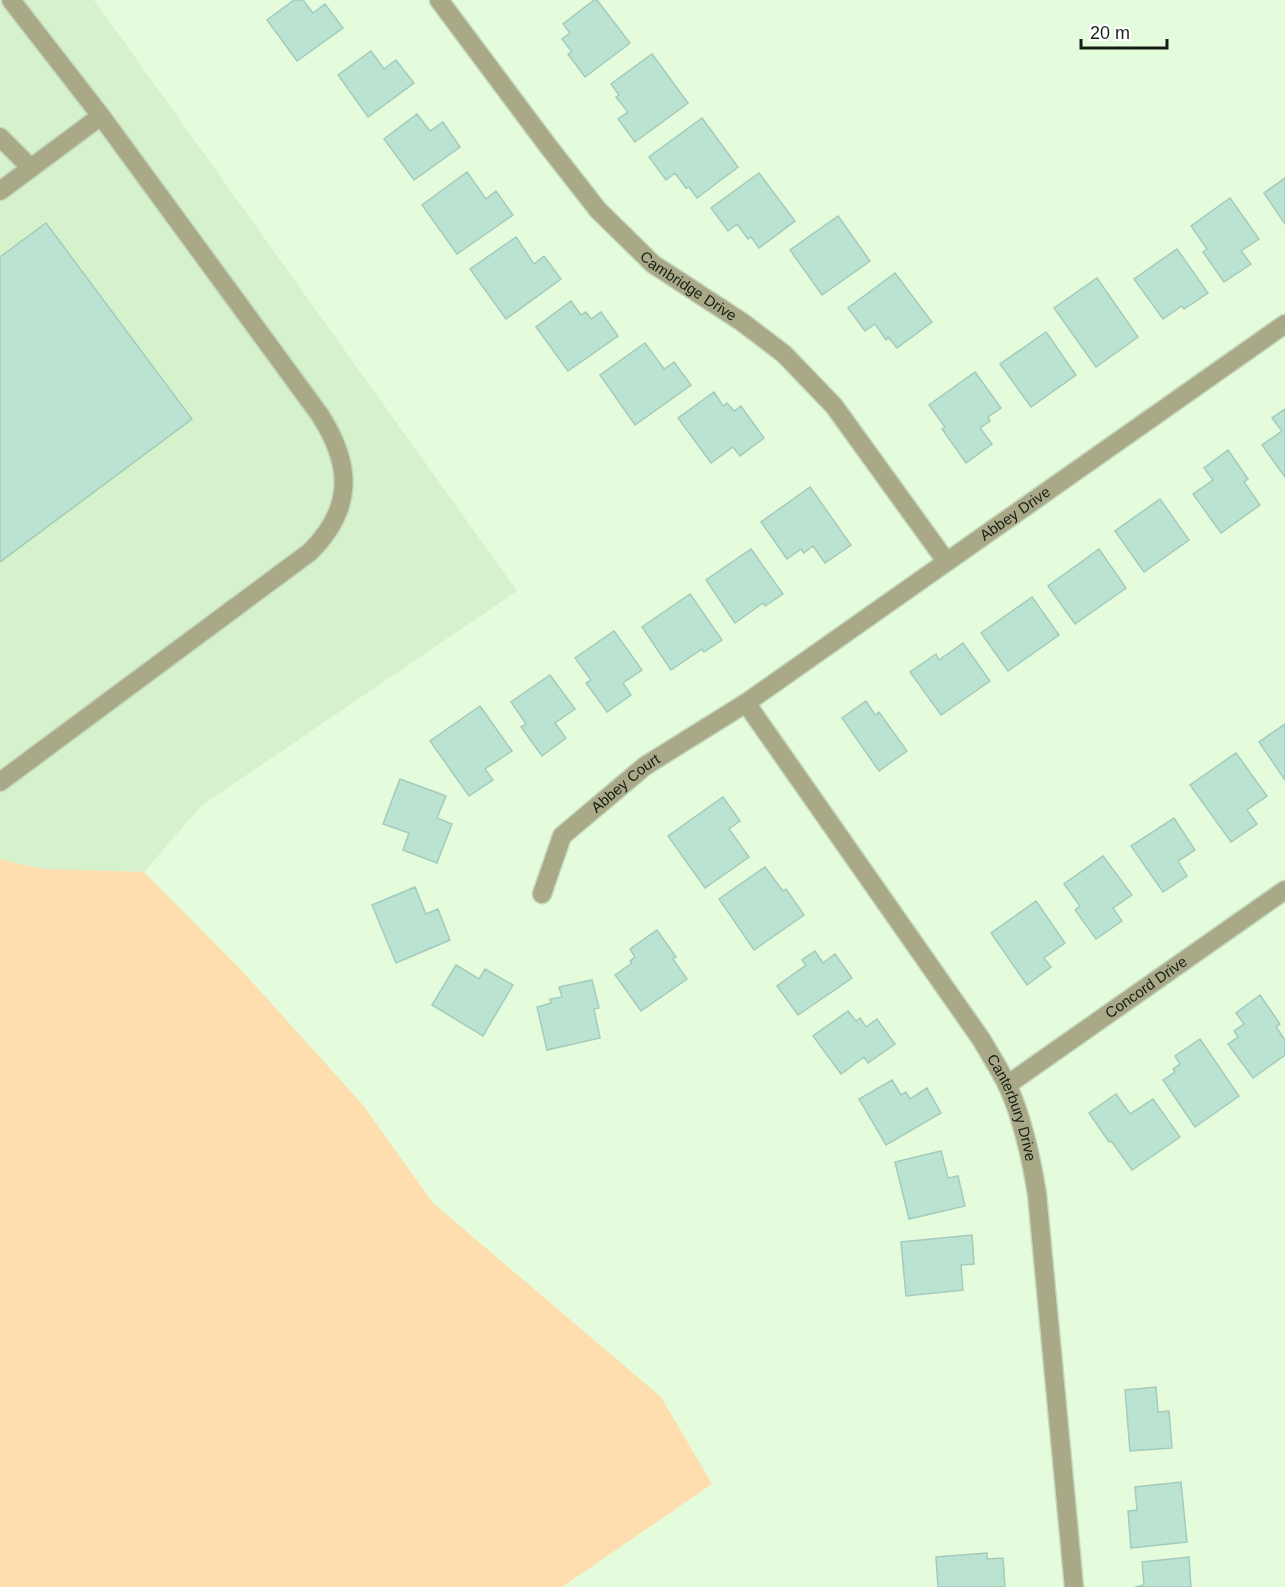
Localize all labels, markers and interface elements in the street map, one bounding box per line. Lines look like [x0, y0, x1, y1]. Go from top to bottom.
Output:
scale bar [1081, 12, 1166, 50]
text: 20 m [1090, 23, 1130, 43]
street label: Cambridge Drive [637, 247, 740, 324]
street label: Abbey Drive [977, 483, 1053, 544]
street label: Abbey Court [587, 750, 663, 816]
street label: Concord Drive [1102, 952, 1190, 1021]
street label: Canterbury Drive [984, 1051, 1040, 1163]

